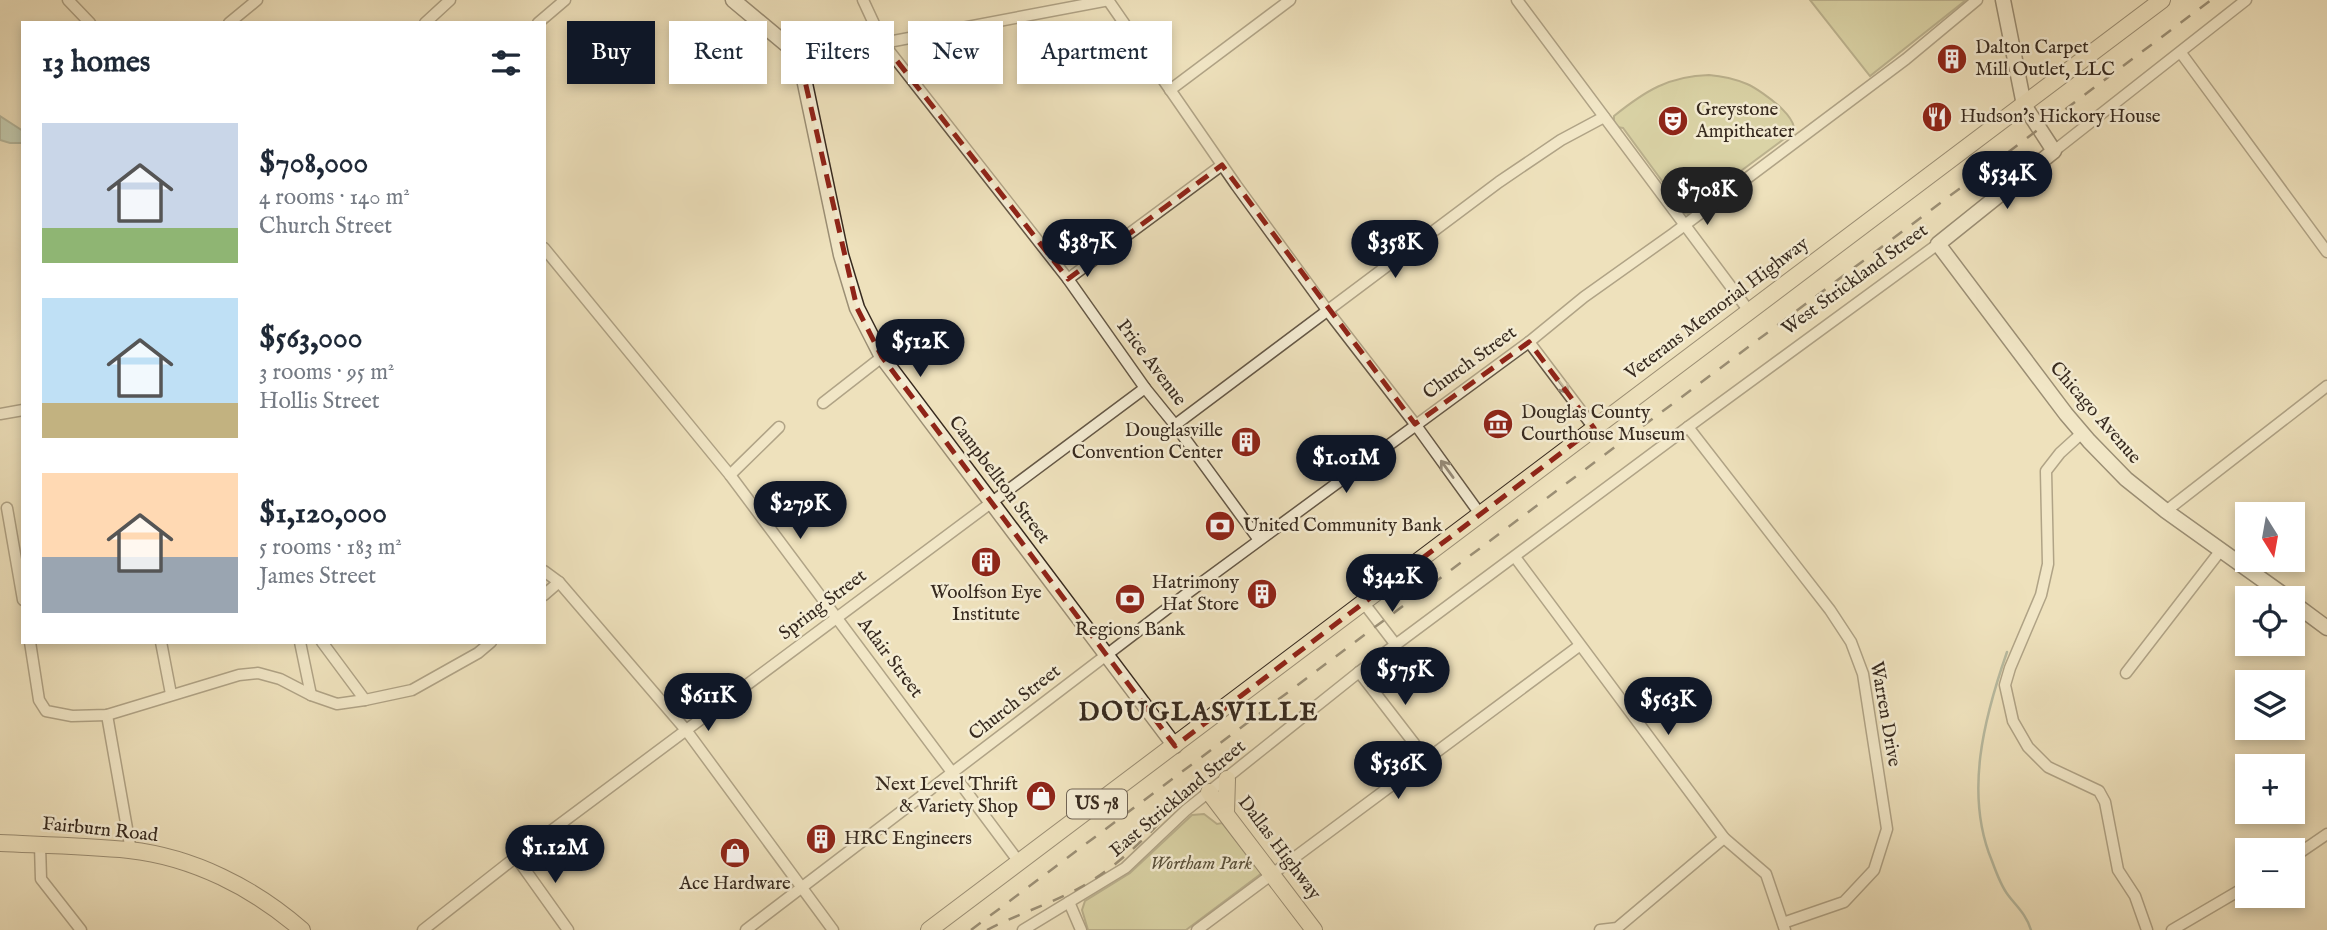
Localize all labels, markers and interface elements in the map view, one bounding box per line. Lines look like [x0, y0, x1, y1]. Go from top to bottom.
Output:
chip: Buy [567, 21, 655, 84]
chip: Rent [669, 21, 767, 84]
chip: Filters [781, 21, 894, 84]
chip: New [908, 21, 1003, 84]
chip: Apartment [1017, 21, 1172, 84]
place label: Dalton Carpet Mill Outlet, LLC [1975, 36, 2115, 82]
building icon: Dalton Carpet Mill Outlet, LLC [1935, 42, 1969, 76]
text: 13 homes [42, 44, 150, 82]
icon: filters [487, 44, 525, 82]
place label: Greystone Ampitheater [1695, 98, 1795, 144]
restaurant icon: Hudson's Hickory House [1920, 100, 1954, 134]
theatre icon: Greystone Ampitheater [1656, 104, 1690, 138]
place label: Hudson's Hickory House [1960, 105, 2161, 129]
text: $708,000 [259, 145, 368, 183]
icon: home [98, 151, 182, 235]
pin: $534K [1958, 152, 2056, 211]
text: $534K [1978, 159, 2036, 188]
pin: $708K [1658, 168, 1756, 227]
text: $708K [1677, 175, 1737, 204]
text: 4 rooms · 140 m² [259, 183, 410, 212]
text: Church Street [259, 212, 392, 241]
pin: $387K [1038, 219, 1136, 279]
street label: West Strickland Street [1777, 219, 1933, 341]
pin: $358K [1346, 220, 1444, 280]
text: $387K [1058, 227, 1116, 256]
text: $358K [1367, 228, 1423, 257]
street label: Veterans Memorial Highway [1620, 232, 1814, 387]
street label: Price Avenue [1111, 315, 1191, 411]
text: $563,000 [259, 320, 362, 358]
pin: $512K [871, 320, 969, 379]
street label: Church Street [1418, 321, 1522, 405]
icon: home [98, 326, 182, 410]
text: $512K [891, 327, 949, 356]
street label: Chicago Avenue [2044, 357, 2146, 469]
text: 3 rooms · 95 m² [259, 358, 394, 387]
one-way arrow [1554, 375, 1569, 394]
text: Hollis Street [259, 387, 380, 416]
place label: Douglas County Courthouse Museum [1521, 401, 1685, 447]
museum icon: Douglas County Courthouse Museum [1481, 407, 1515, 441]
street label: Campbellton Street [943, 411, 1055, 549]
place label: Douglasville Convention Center [1072, 419, 1223, 465]
building icon: Douglasville Convention Center [1229, 425, 1263, 459]
pin: $1.01M [1289, 435, 1403, 495]
text: $1.01M [1312, 443, 1380, 472]
one-way arrow [1440, 460, 1454, 479]
pin: $279K [751, 482, 849, 541]
text: $279K [770, 489, 830, 518]
text: $1,120,000 [259, 495, 387, 533]
icon: home [98, 501, 182, 585]
north arrow [2235, 502, 2305, 572]
map controls [2235, 502, 2305, 908]
bank icon: United Community Bank [1203, 509, 1237, 543]
place label: United Community Bank [1243, 514, 1443, 538]
text: 5 rooms · 183 m² [259, 533, 402, 562]
building icon: Woolfson Eye Institute [969, 545, 1003, 579]
pin: $342K [1343, 554, 1441, 614]
text: James Street [259, 562, 376, 591]
text: $342K [1362, 562, 1422, 591]
street label: Spring Street [774, 564, 872, 646]
place label: Hatrimony Hat Store [1152, 571, 1240, 617]
building icon: Hatrimony Hat Store [1245, 577, 1279, 611]
place label: Woolfson Eye Institute [930, 581, 1042, 627]
bank icon: Regions Bank [1113, 582, 1147, 616]
button: locate [2235, 586, 2305, 656]
street label: Adair Street [851, 612, 928, 703]
place label: Regions Bank [1075, 618, 1186, 642]
pin: $575K [1356, 648, 1454, 707]
text: $575K [1377, 655, 1433, 684]
street label: Church Street [964, 659, 1066, 746]
street label: Warren Drive [1864, 660, 1906, 769]
button: layers [2235, 670, 2305, 740]
pin: $611K [659, 674, 757, 733]
pin: $563K [1619, 678, 1717, 737]
text: $611K [680, 681, 736, 710]
text: $563K [1640, 685, 1696, 714]
district label: DOUGLASVILLE [1078, 696, 1320, 729]
street label: East Strickland Street [1105, 735, 1251, 863]
pin: $536K [1349, 742, 1447, 801]
text: $536K [1370, 749, 1426, 778]
button: + [2235, 754, 2305, 824]
place label: Next Level Thrift & Variety Shop [875, 773, 1018, 819]
shop icon: Next Level Thrift & Variety Shop [1024, 779, 1058, 813]
road number: US 78 [1067, 790, 1127, 818]
street label: Dallas Highway [1232, 791, 1326, 905]
street label: Fairburn Road [41, 812, 160, 848]
building icon: HRC Engineers [804, 822, 838, 856]
pin: $1.12M [498, 826, 612, 885]
place label: HRC Engineers [844, 827, 972, 851]
text: $1.12M [521, 833, 589, 862]
shop icon: Ace Hardware [718, 836, 752, 870]
button: − [2235, 838, 2305, 908]
park label: Wortham Park [1150, 852, 1252, 876]
place label: Ace Hardware [678, 872, 791, 896]

